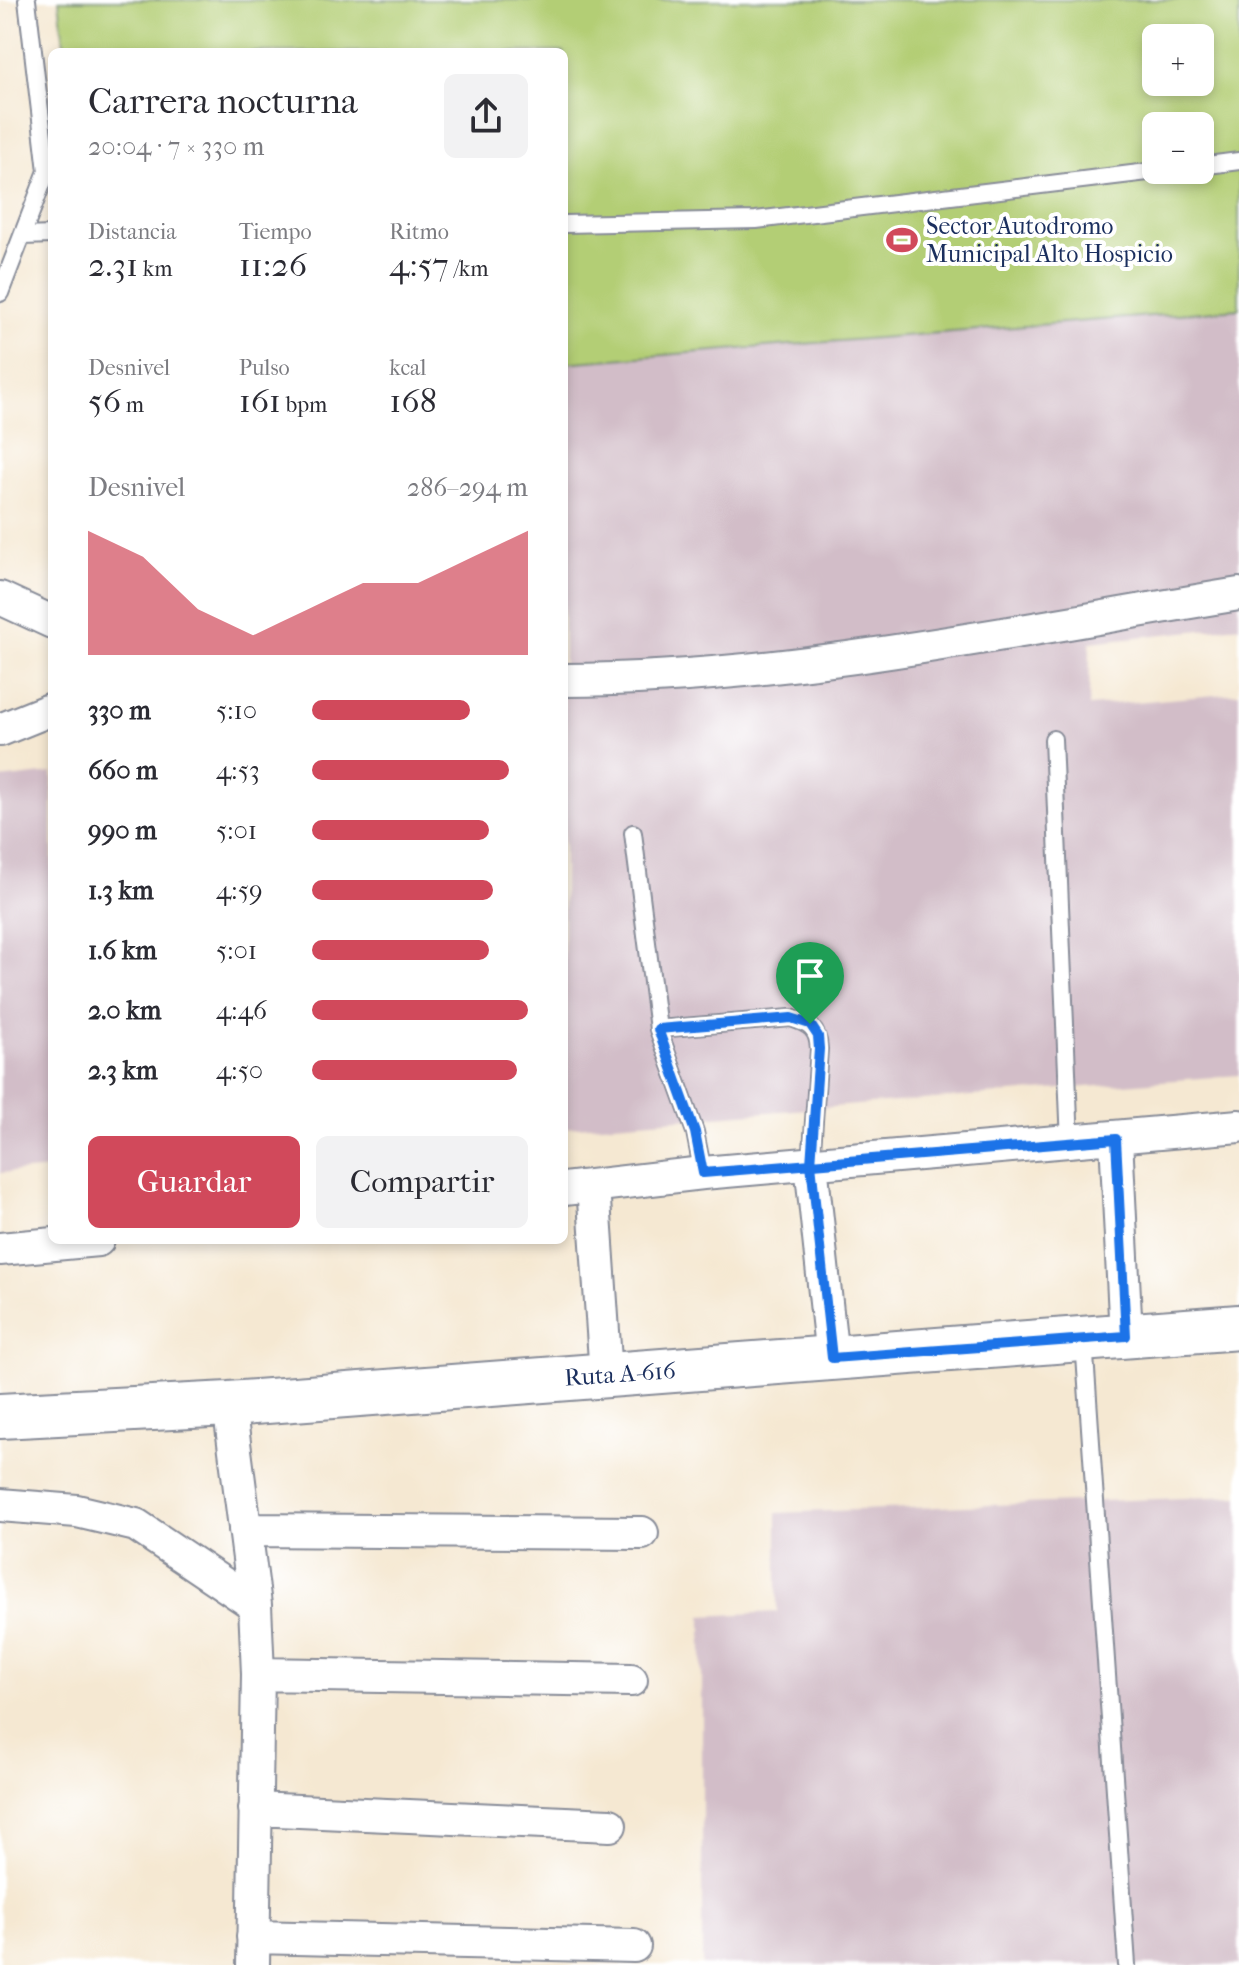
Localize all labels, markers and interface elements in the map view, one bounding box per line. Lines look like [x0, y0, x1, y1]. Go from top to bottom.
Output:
map controls [1142, 24, 1214, 184]
button: + [1142, 24, 1214, 96]
button: share [444, 74, 528, 158]
text: Carrera nocturna [88, 80, 358, 122]
button: − [1142, 112, 1214, 184]
text: 20:04 · 7 × 330 m [88, 131, 264, 162]
place label: Sector Autodromo Municipal Alto Hospicio [926, 212, 1173, 268]
text: Distancia [88, 219, 176, 245]
text: Tiempo [239, 219, 312, 245]
text: Ritmo [389, 219, 449, 245]
sports icon: Sector Autodromo Municipal Alto Hospicio [885, 223, 919, 257]
text: 2.31 [88, 245, 138, 285]
text: 11:26 [239, 245, 307, 285]
text: 4:57 [389, 245, 449, 285]
text: km [138, 256, 172, 282]
text: /km [449, 256, 488, 282]
text: Desnivel [88, 355, 170, 381]
text: Pulso [239, 355, 290, 381]
text: kcal [389, 355, 426, 381]
text: 56 [88, 381, 121, 421]
text: 161 [239, 381, 281, 421]
text: 168 [389, 381, 437, 421]
text: m [121, 392, 144, 418]
text: bpm [281, 392, 327, 418]
text: Desnivel [88, 472, 185, 503]
text: 286–294 m [407, 472, 528, 503]
text: 330 m [88, 695, 151, 726]
text: 5:10 [216, 695, 257, 726]
text: 660 m [88, 755, 158, 786]
text: 4:53 [216, 755, 260, 786]
text: 990 m [88, 815, 157, 846]
text: 5:01 [216, 815, 257, 846]
text: 1.3 km [88, 875, 154, 906]
text: 4:59 [216, 875, 263, 906]
text: 1.6 km [88, 935, 157, 966]
text: 5:01 [216, 935, 257, 966]
pin [776, 942, 844, 1024]
icon: arrive [788, 954, 832, 998]
text: 2.0 km [88, 995, 161, 1026]
text: 4:46 [216, 995, 267, 1026]
text: 2.3 km [88, 1055, 158, 1086]
text: 4:50 [216, 1055, 263, 1086]
button: Guardar [88, 1136, 300, 1228]
button: Compartir [316, 1136, 528, 1228]
street label: Ruta A-616 [563, 1356, 678, 1392]

